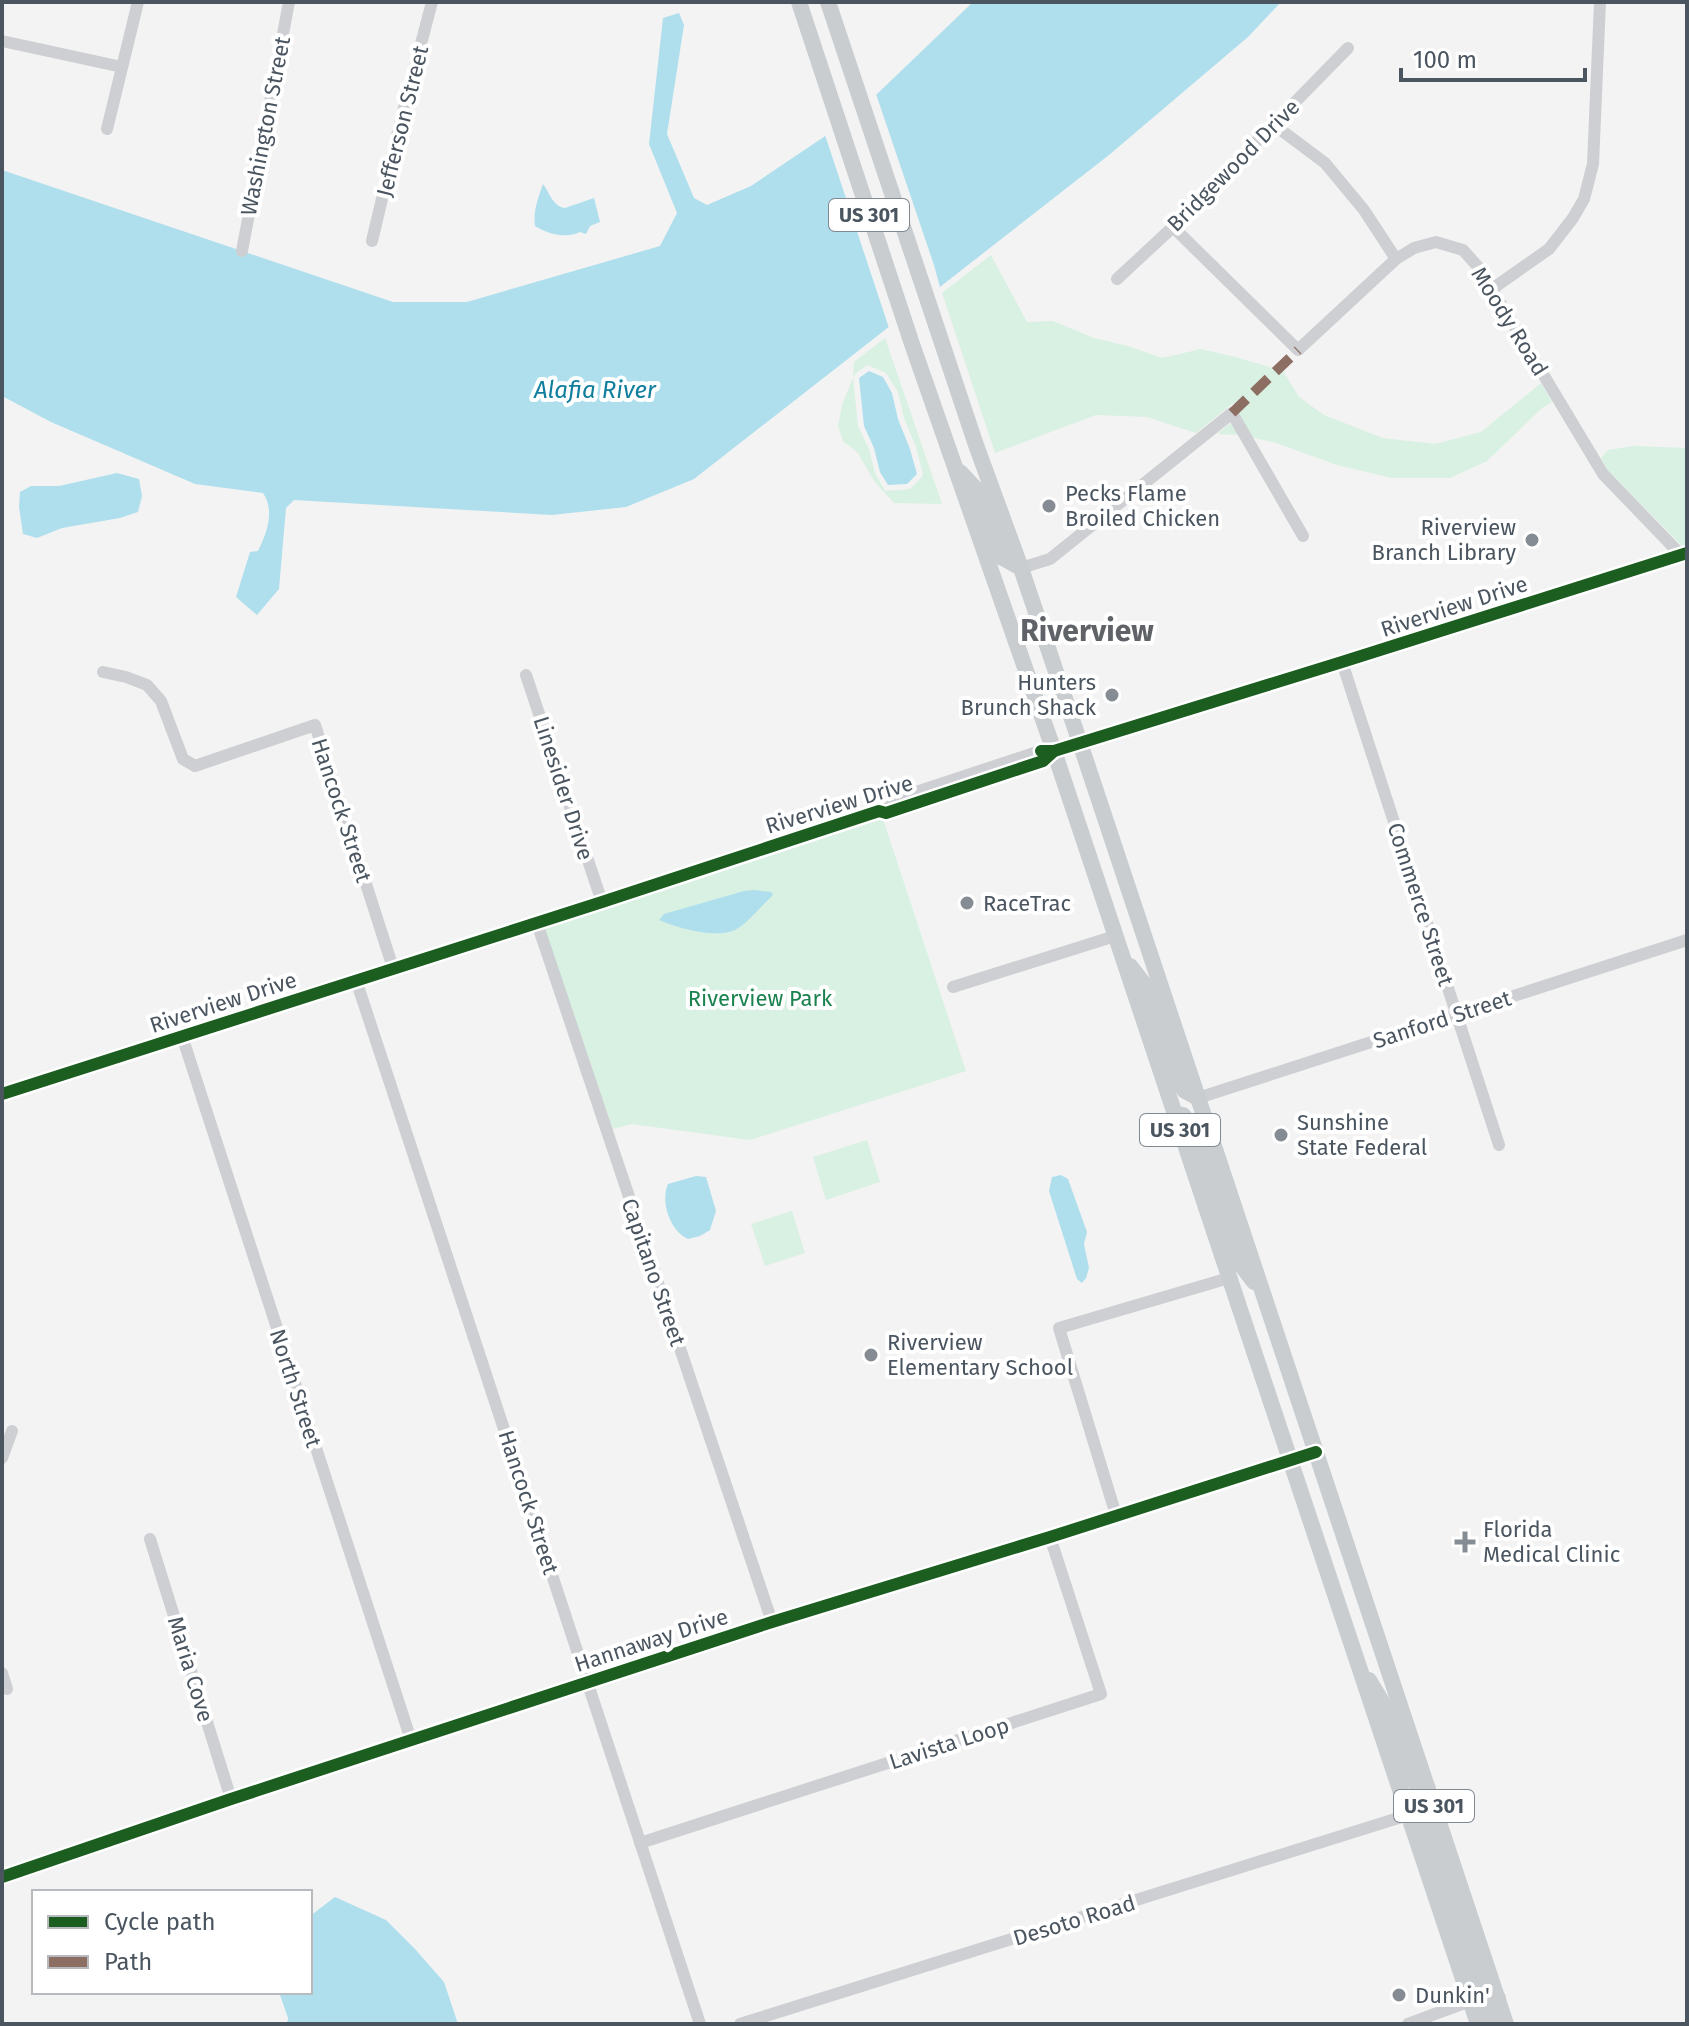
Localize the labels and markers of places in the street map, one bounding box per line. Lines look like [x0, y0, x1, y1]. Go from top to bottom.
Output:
place label: Pecks Flame Broiled Chicken [1065, 480, 1220, 532]
marker: Pecks Flame Broiled Chicken [1040, 497, 1058, 515]
place label: Riverview Branch Library [1372, 514, 1516, 566]
marker: Riverview Branch Library [1523, 531, 1541, 549]
place label: Hunters Brunch Shack [961, 669, 1097, 721]
marker: Hunters Brunch Shack [1103, 686, 1121, 704]
place label: RaceTrac [983, 890, 1071, 917]
marker: RaceTrac [958, 894, 976, 912]
place label: Sunshine State Federal [1297, 1109, 1427, 1161]
marker: Sunshine State Federal [1272, 1126, 1290, 1144]
place label: Riverview Elementary School [887, 1329, 1073, 1381]
marker: Riverview Elementary School [862, 1346, 880, 1364]
place label: Florida Medical Clinic [1483, 1516, 1620, 1568]
marker: Florida Medical Clinic [1454, 1531, 1476, 1553]
place label: Dunkin' [1415, 1982, 1490, 2009]
marker: Dunkin' [1390, 1986, 1408, 2004]

